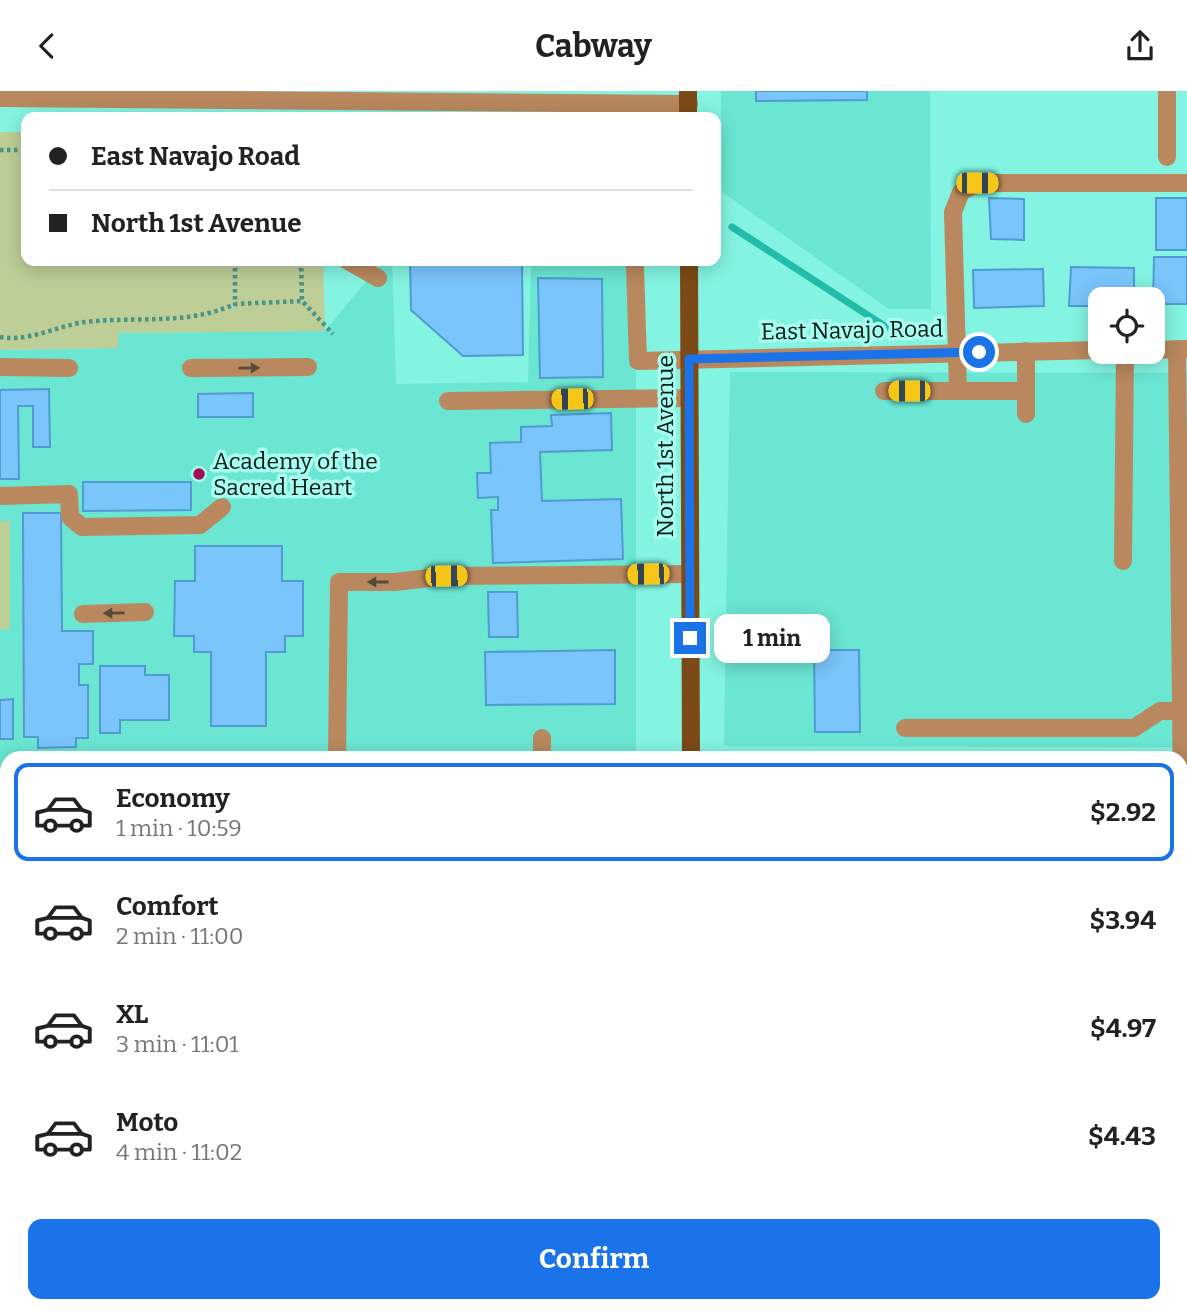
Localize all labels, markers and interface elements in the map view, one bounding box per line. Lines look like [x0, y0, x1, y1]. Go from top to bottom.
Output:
icon: back [28, 27, 66, 65]
text: Cabway [535, 27, 652, 65]
icon: share [1121, 27, 1159, 65]
text: East Navajo Road [91, 141, 300, 172]
car [957, 173, 999, 194]
text: North 1st Avenue [91, 208, 301, 239]
map controls [1088, 287, 1165, 364]
button: locate [1088, 287, 1165, 364]
street label: East Navajo Road [760, 314, 944, 346]
route start [963, 336, 995, 368]
street label: North 1st Avenue [651, 355, 679, 537]
one-way arrow [239, 362, 261, 373]
car [889, 381, 931, 402]
car [551, 388, 594, 410]
place label: Academy of the Sacred Heart [213, 447, 378, 501]
marker: Academy of the Sacred Heart [191, 466, 207, 482]
car [627, 563, 670, 585]
car [425, 565, 468, 587]
one-way arrow [367, 576, 389, 588]
one-way arrow [102, 607, 124, 619]
callout: 1 min [714, 613, 830, 663]
route end [674, 622, 706, 654]
text: 1 min [743, 624, 801, 652]
icon: car [32, 781, 95, 844]
text: Economy [116, 783, 230, 814]
text: $2.92 [1090, 797, 1156, 828]
text: 1 min · 10:59 [116, 814, 242, 842]
icon: car [32, 889, 95, 952]
text: Comfort [116, 891, 219, 922]
text: $3.94 [1090, 905, 1156, 936]
text: 2 min · 11:00 [116, 922, 244, 950]
icon: car [32, 997, 95, 1060]
text: XL [116, 999, 148, 1030]
text: $4.97 [1090, 1013, 1156, 1044]
text: 3 min · 11:01 [116, 1030, 239, 1058]
icon: car [32, 1105, 95, 1168]
text: Moto [116, 1107, 178, 1138]
text: $4.43 [1088, 1121, 1156, 1152]
text: 4 min · 11:02 [116, 1138, 242, 1166]
button: Confirm [28, 1219, 1160, 1299]

